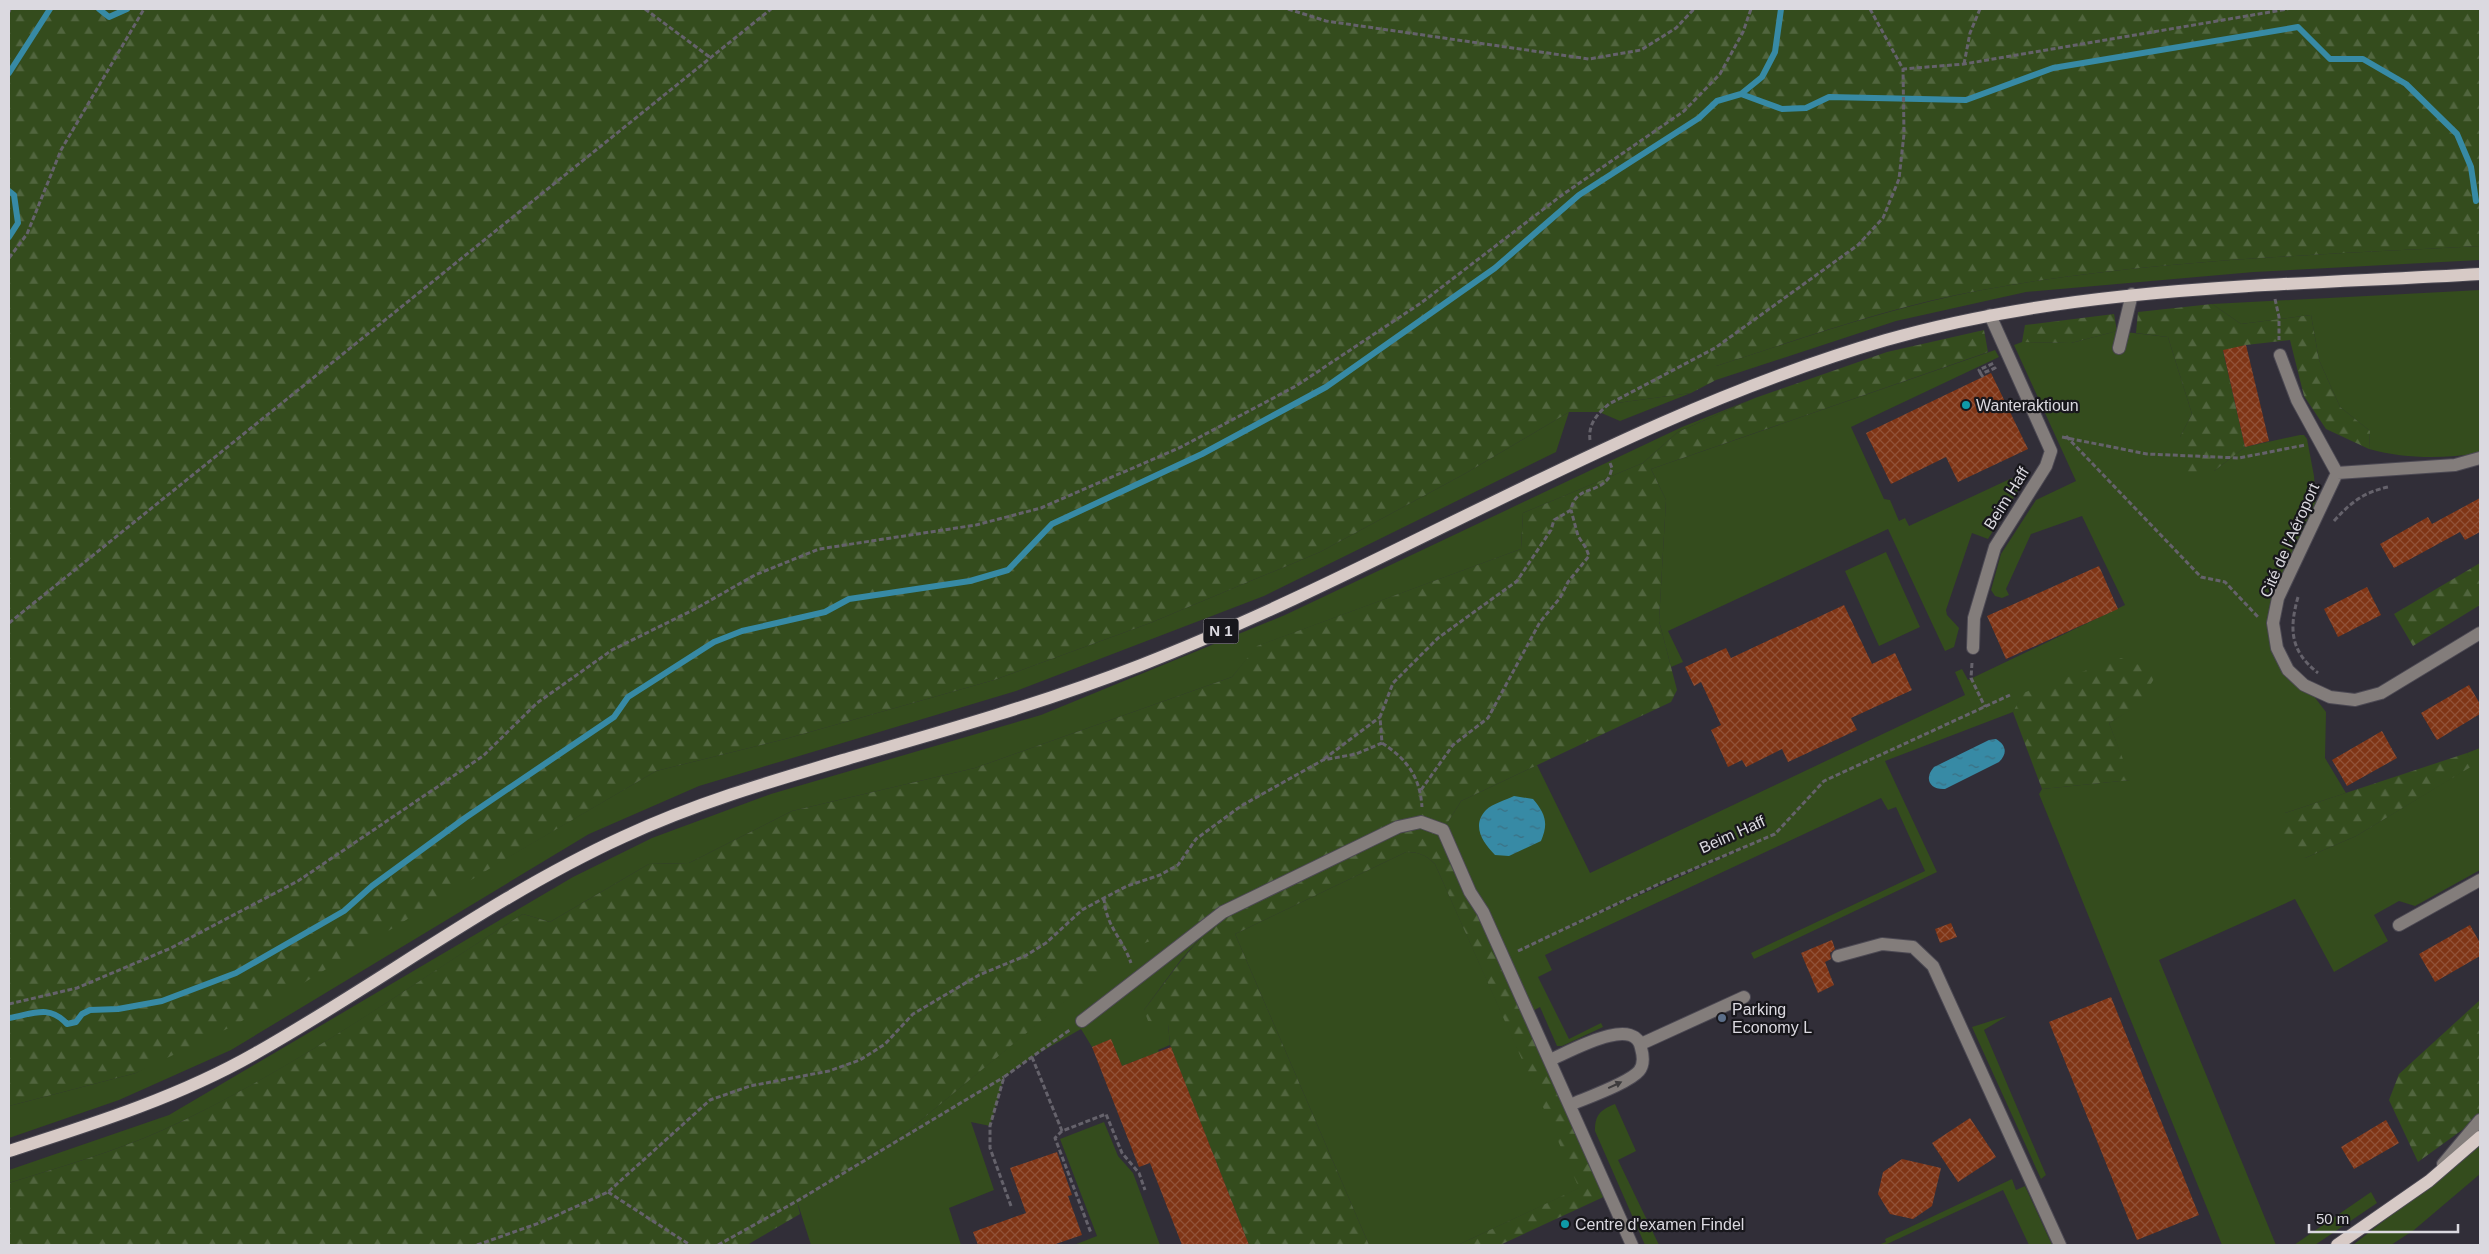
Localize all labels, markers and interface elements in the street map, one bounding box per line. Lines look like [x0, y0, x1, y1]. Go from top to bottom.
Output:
place label: Wanteraktioun [1976, 397, 2079, 414]
marker: Wanteraktioun [1960, 399, 1972, 411]
street label: Beim Haff [1981, 464, 2032, 532]
street label: Cité de l'Aéroport [2257, 480, 2322, 600]
road number: N 1 [1204, 618, 1238, 644]
street label: Beim Haff [1697, 812, 1768, 856]
place label: Parking Economy L [1732, 1001, 1812, 1036]
marker: Parking Economy L [1716, 1012, 1728, 1024]
one-way arrow [1607, 1081, 1622, 1090]
scale bar [2309, 1202, 2458, 1234]
text: 50 m [2316, 1210, 2349, 1227]
place label: Centre d'examen Findel [1575, 1216, 1744, 1233]
marker: Centre d'examen Findel [1559, 1218, 1571, 1230]

